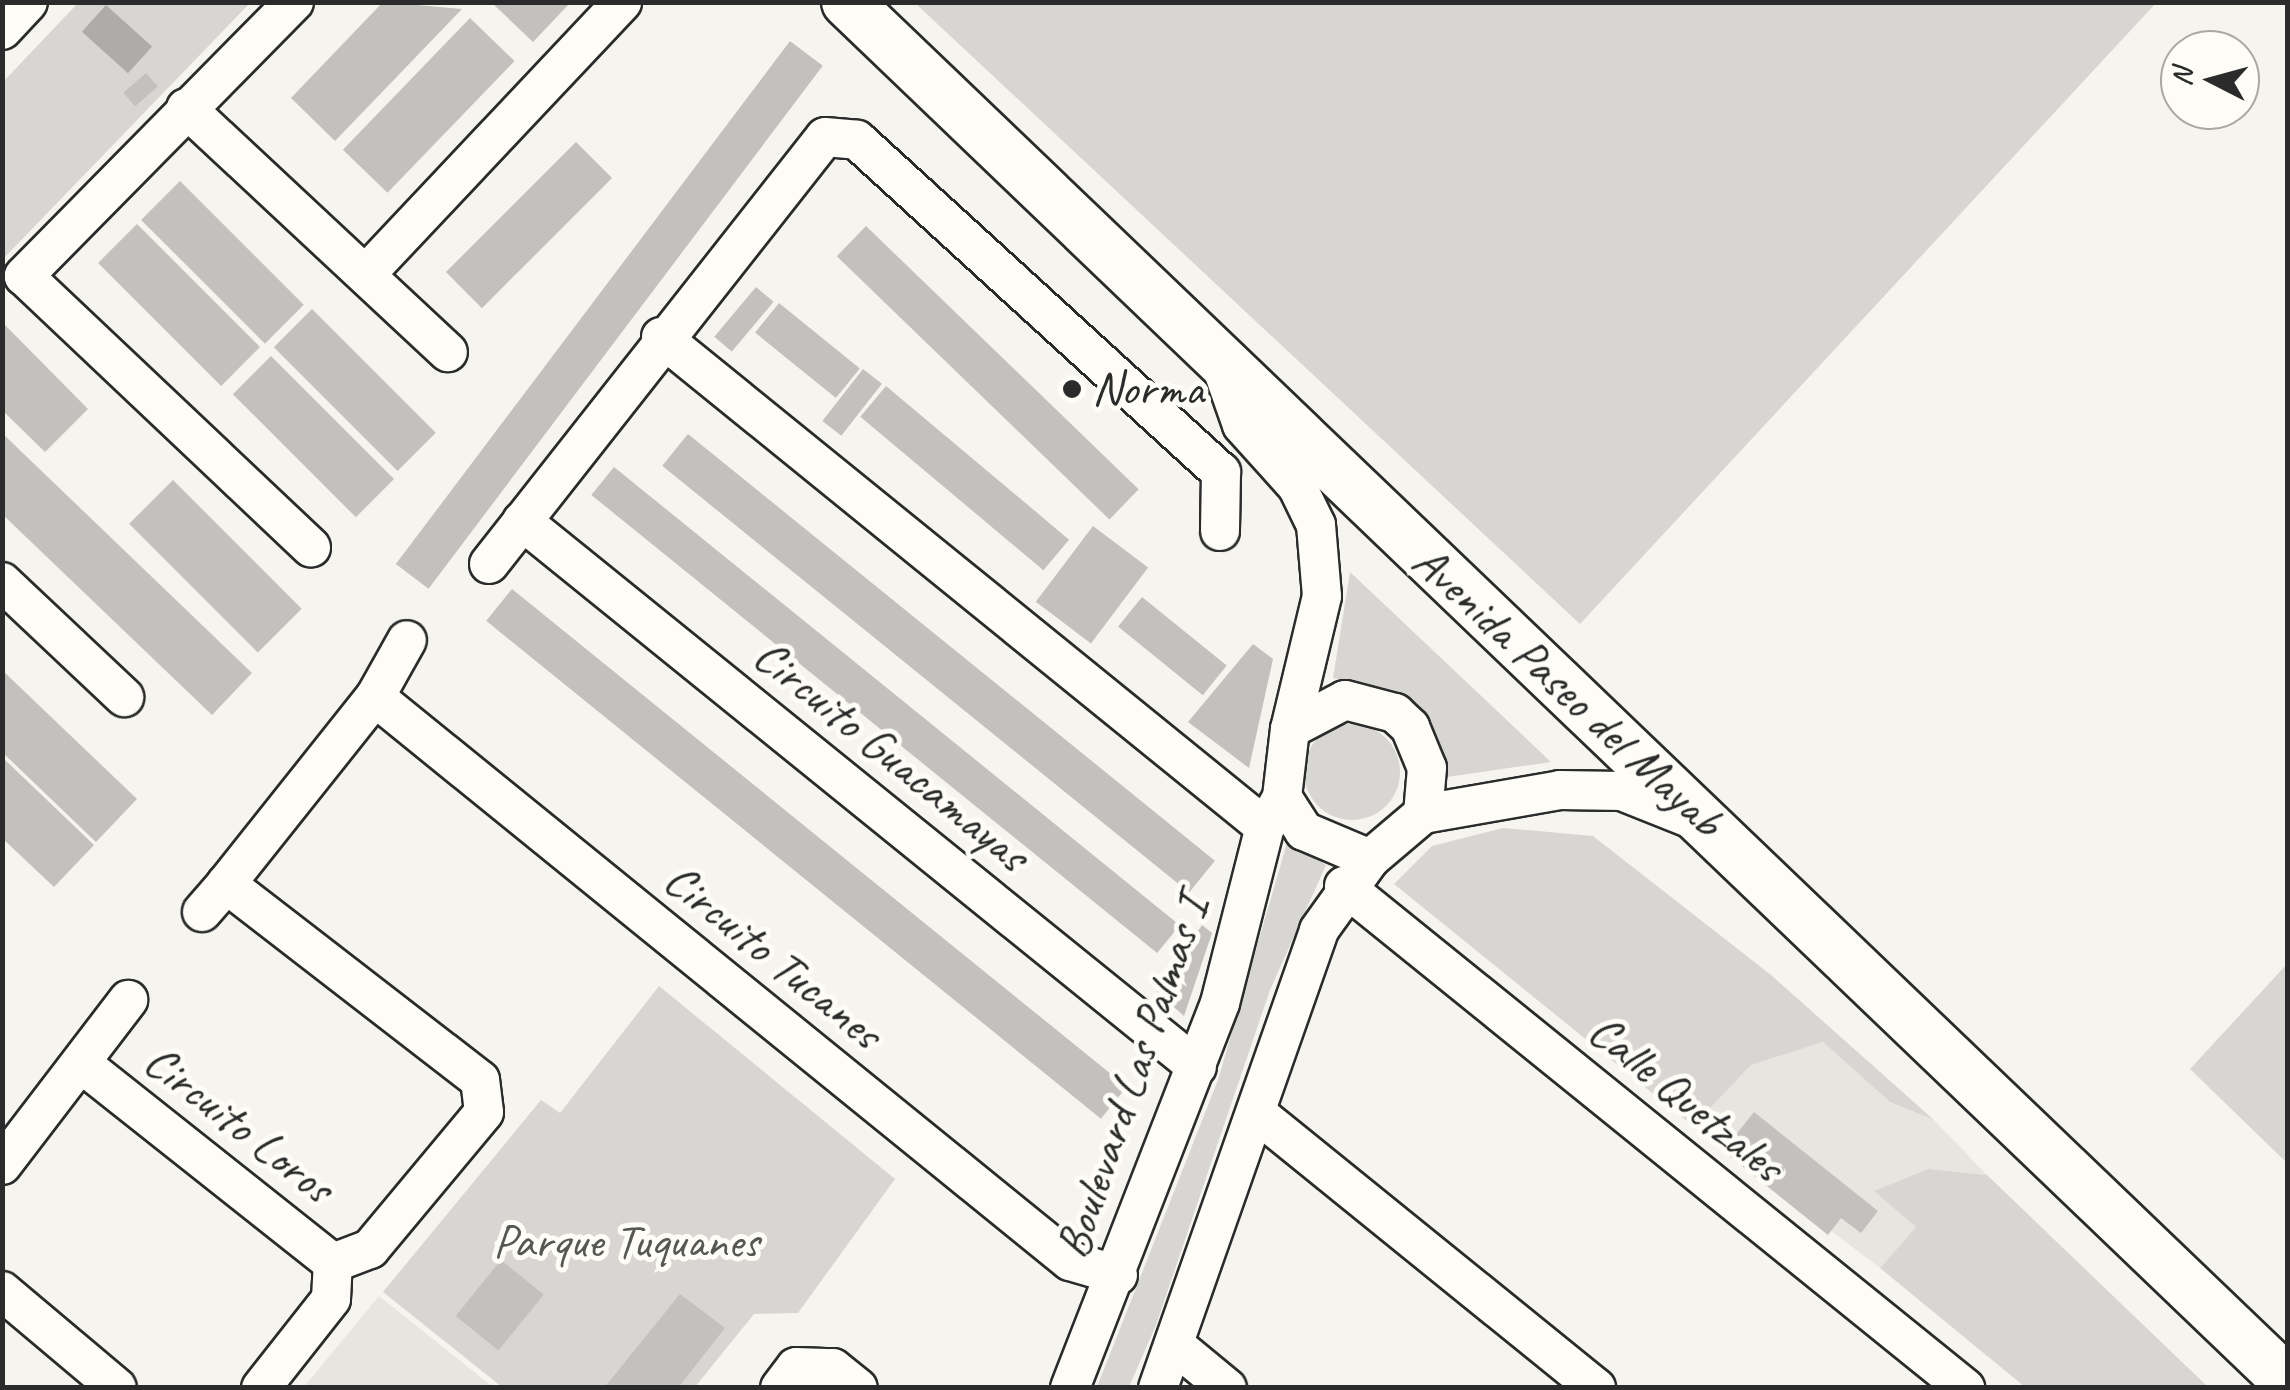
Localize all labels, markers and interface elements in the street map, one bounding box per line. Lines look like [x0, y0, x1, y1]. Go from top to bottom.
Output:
north arrow [2160, 30, 2260, 130]
text: N [2163, 67, 2200, 87]
place label: Norma [1092, 360, 1204, 418]
marker: Norma [1061, 378, 1083, 400]
street label: Avenida Paseo del Mayab [1401, 532, 1735, 850]
street label: Circuito Guacamayas [742, 627, 1040, 883]
street label: Circuito Tucanes [653, 851, 893, 1061]
street label: Boulevard Las Palmas I [1042, 887, 1222, 1267]
street label: Calle Quetzales [1576, 1002, 1796, 1194]
street label: Circuito Loros [133, 1032, 345, 1216]
park label: Parque Tuquanes [493, 1213, 759, 1271]

